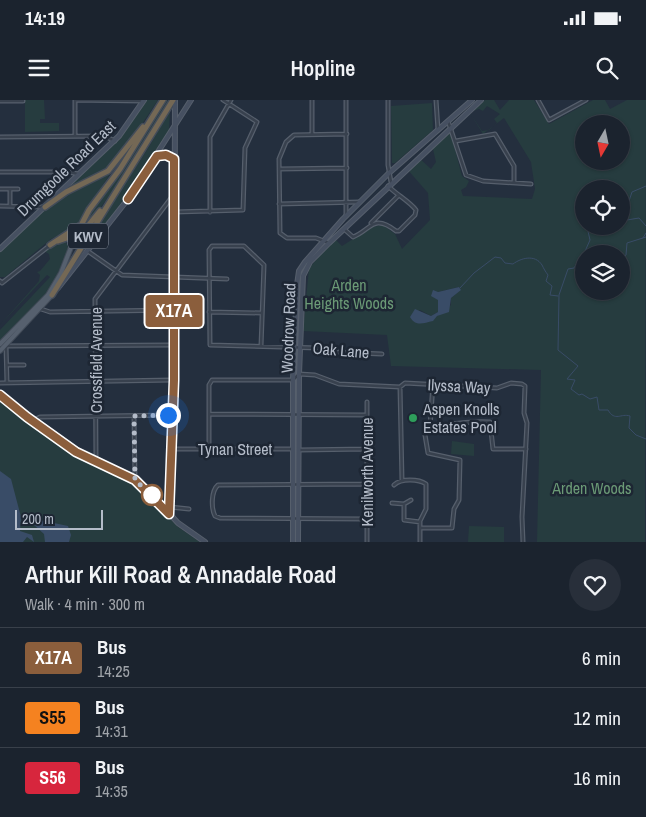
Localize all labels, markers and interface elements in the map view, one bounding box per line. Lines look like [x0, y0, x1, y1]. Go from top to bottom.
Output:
text: 14:19 [25, 5, 65, 31]
text: Hopline [291, 53, 355, 83]
icon: menu [25, 54, 53, 82]
icon: search [593, 54, 621, 82]
street label: Drumgoole Road East [12, 115, 120, 221]
north arrow [575, 115, 630, 170]
map controls [575, 115, 630, 300]
button: locate [575, 180, 630, 235]
road number: KWV [68, 224, 108, 248]
button: layers [575, 245, 630, 300]
park label: Arden Heights Woods [304, 274, 394, 314]
street label: Woodrow Road [275, 283, 301, 373]
line badge: X17A [139, 295, 209, 327]
text: X17A [156, 298, 192, 323]
street label: Crossfield Avenue [85, 307, 107, 413]
street label: Oak Lane [312, 337, 370, 363]
street label: Ilyssa Way [427, 373, 491, 399]
place label: Aspen Knolls Estates Pool [422, 398, 500, 438]
your location [156, 403, 181, 428]
marker: Aspen Knolls Estates Pool [407, 412, 419, 424]
street label: Kenilworth Avenue [356, 417, 378, 527]
street label: Tynan Street [198, 438, 273, 460]
park label: Arden Woods [551, 477, 632, 499]
unlabelled marker [141, 484, 163, 506]
scale bar [15, 507, 102, 530]
text: 200 m [22, 510, 54, 528]
text: Arthur Kill Road & Annadale Road [25, 558, 337, 590]
button: heart [569, 559, 621, 611]
text: Walk · 4 min · 300 m [25, 593, 145, 615]
text: Bus [97, 634, 126, 660]
text: X17A [35, 645, 72, 670]
text: 6 min [582, 645, 621, 671]
text: 14:25 [97, 660, 130, 682]
text: Bus [95, 694, 124, 720]
text: S55 [39, 705, 66, 730]
text: 12 min [573, 705, 621, 731]
text: 14:31 [95, 720, 128, 742]
text: Bus [95, 754, 124, 780]
text: S56 [39, 765, 66, 790]
text: 16 min [573, 765, 621, 791]
text: 14:35 [95, 780, 128, 802]

